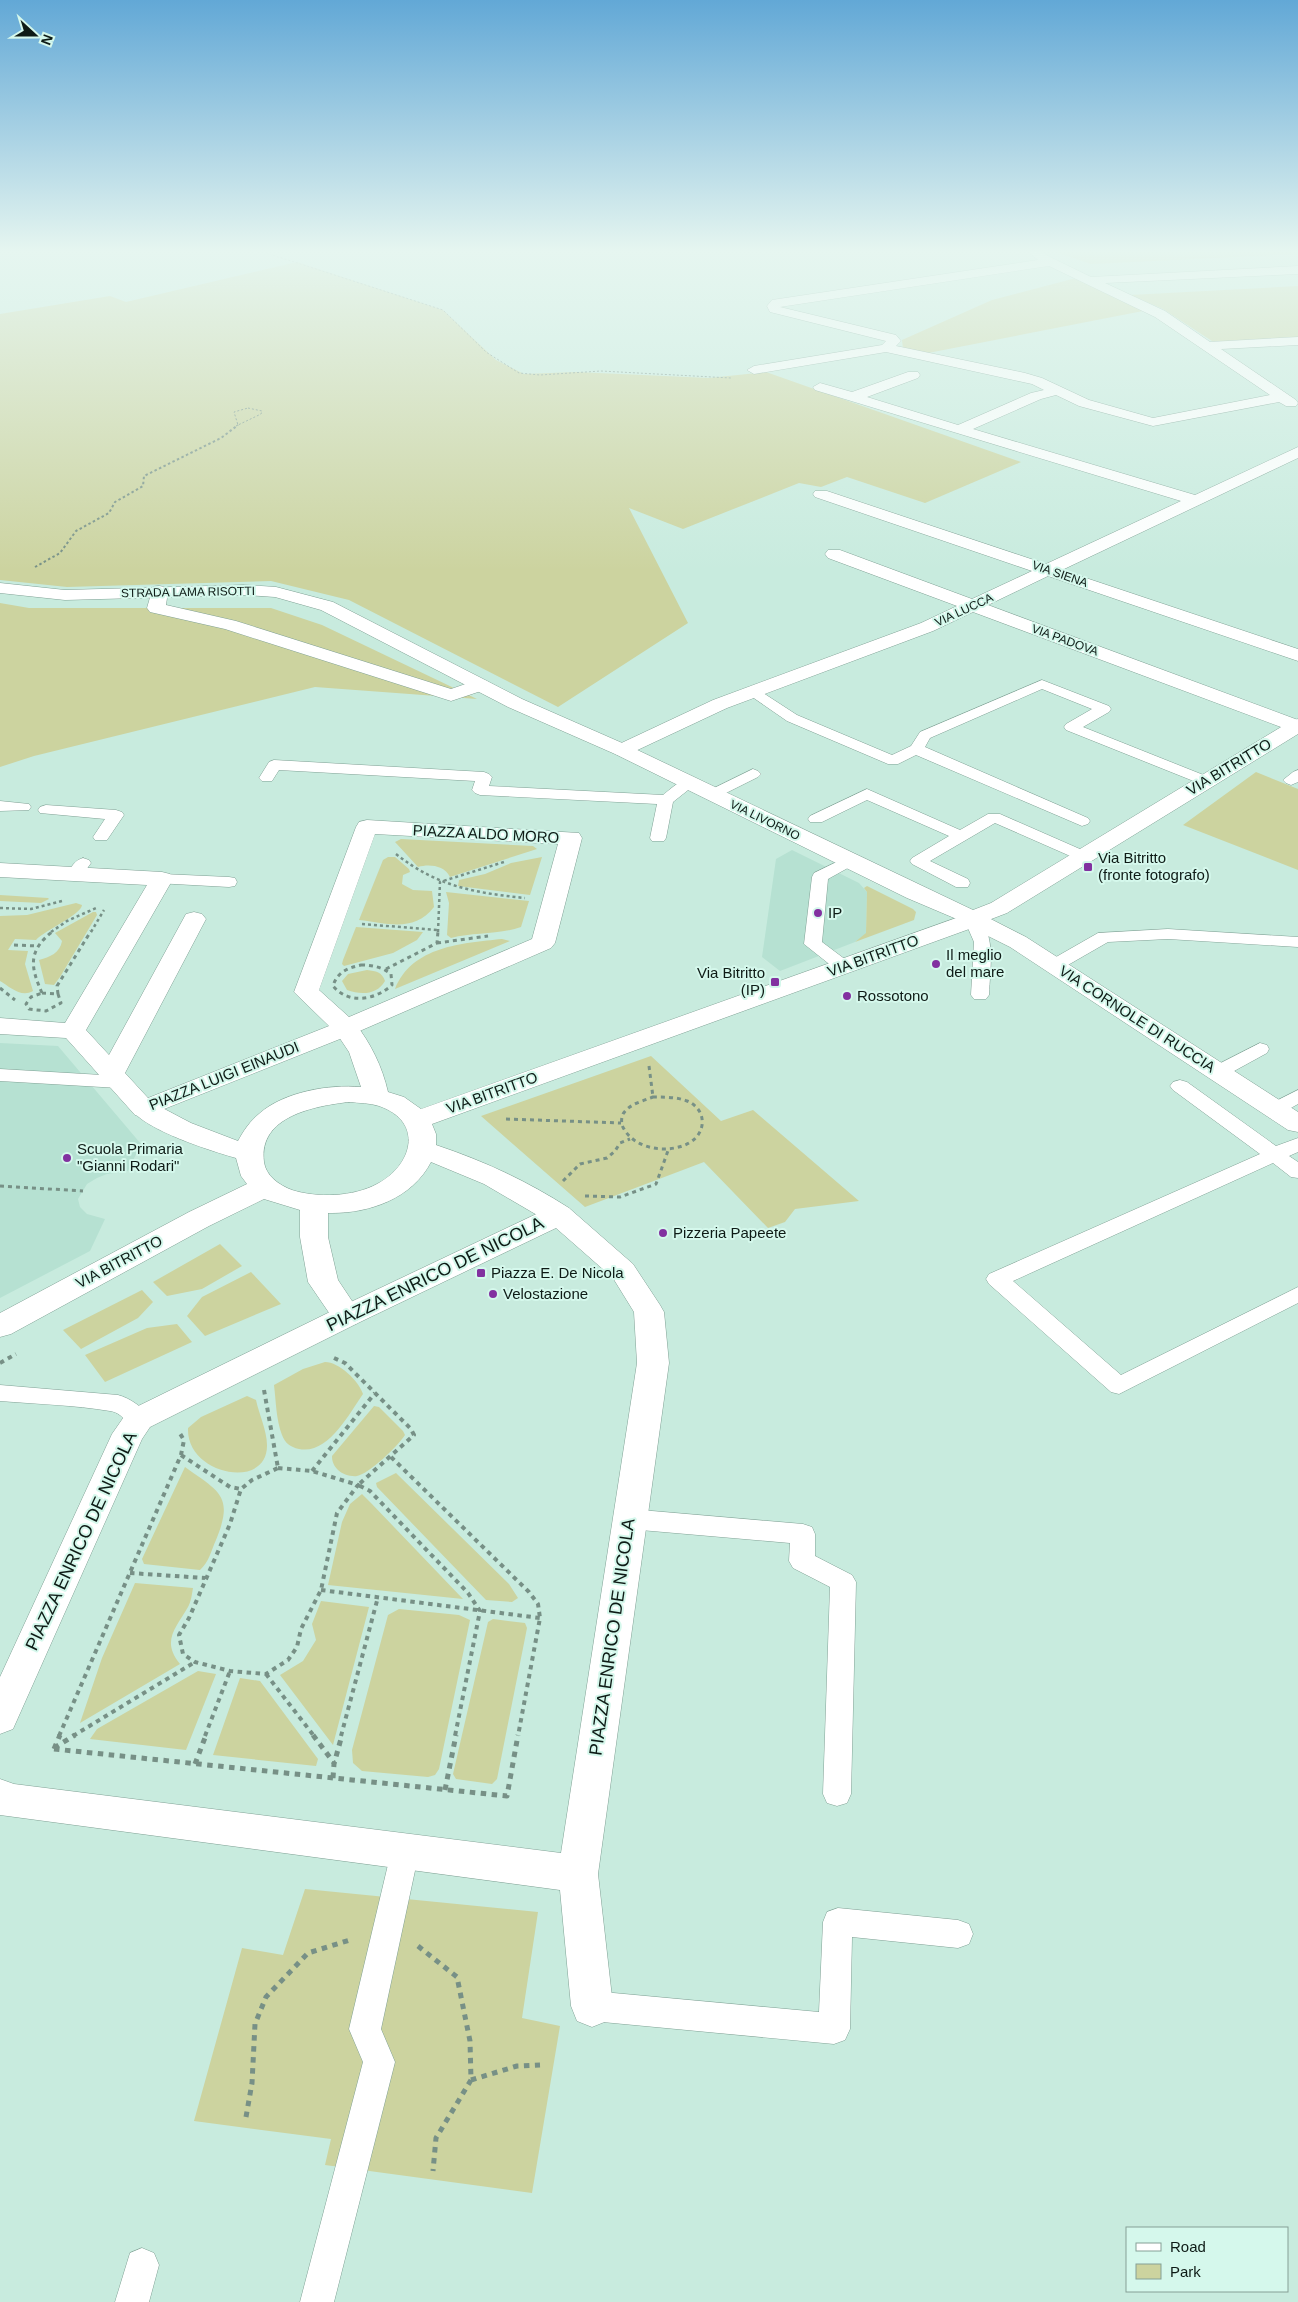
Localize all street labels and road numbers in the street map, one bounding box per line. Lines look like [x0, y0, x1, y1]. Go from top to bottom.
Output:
street label: VIA SIENA [1030, 558, 1090, 590]
street label: STRADA LAMA RISOTTI [121, 584, 255, 600]
street label: VIA LUCCA [933, 590, 995, 630]
street label: VIA PADOVA [1030, 621, 1100, 659]
street label: VIA BITRITTO [1183, 735, 1274, 798]
street label: VIA LIVORNO [728, 797, 802, 843]
street label: PIAZZA ALDO MORO [412, 821, 560, 846]
street label: VIA BITRITTO [825, 931, 921, 980]
street label: VIA CORNOLE DI RUCCIA [1056, 962, 1218, 1075]
street label: PIAZZA LUIGI EINAUDI [146, 1038, 301, 1113]
street label: VIA BITRITTO [444, 1068, 540, 1117]
street label: PIAZZA ENRICO DE NICOLA [323, 1213, 547, 1335]
street label: VIA BITRITTO [73, 1232, 165, 1291]
street label: PIAZZA ENRICO DE NICOLA [21, 1428, 141, 1654]
street label: PIAZZA ENRICO DE NICOLA [585, 1517, 639, 1757]

